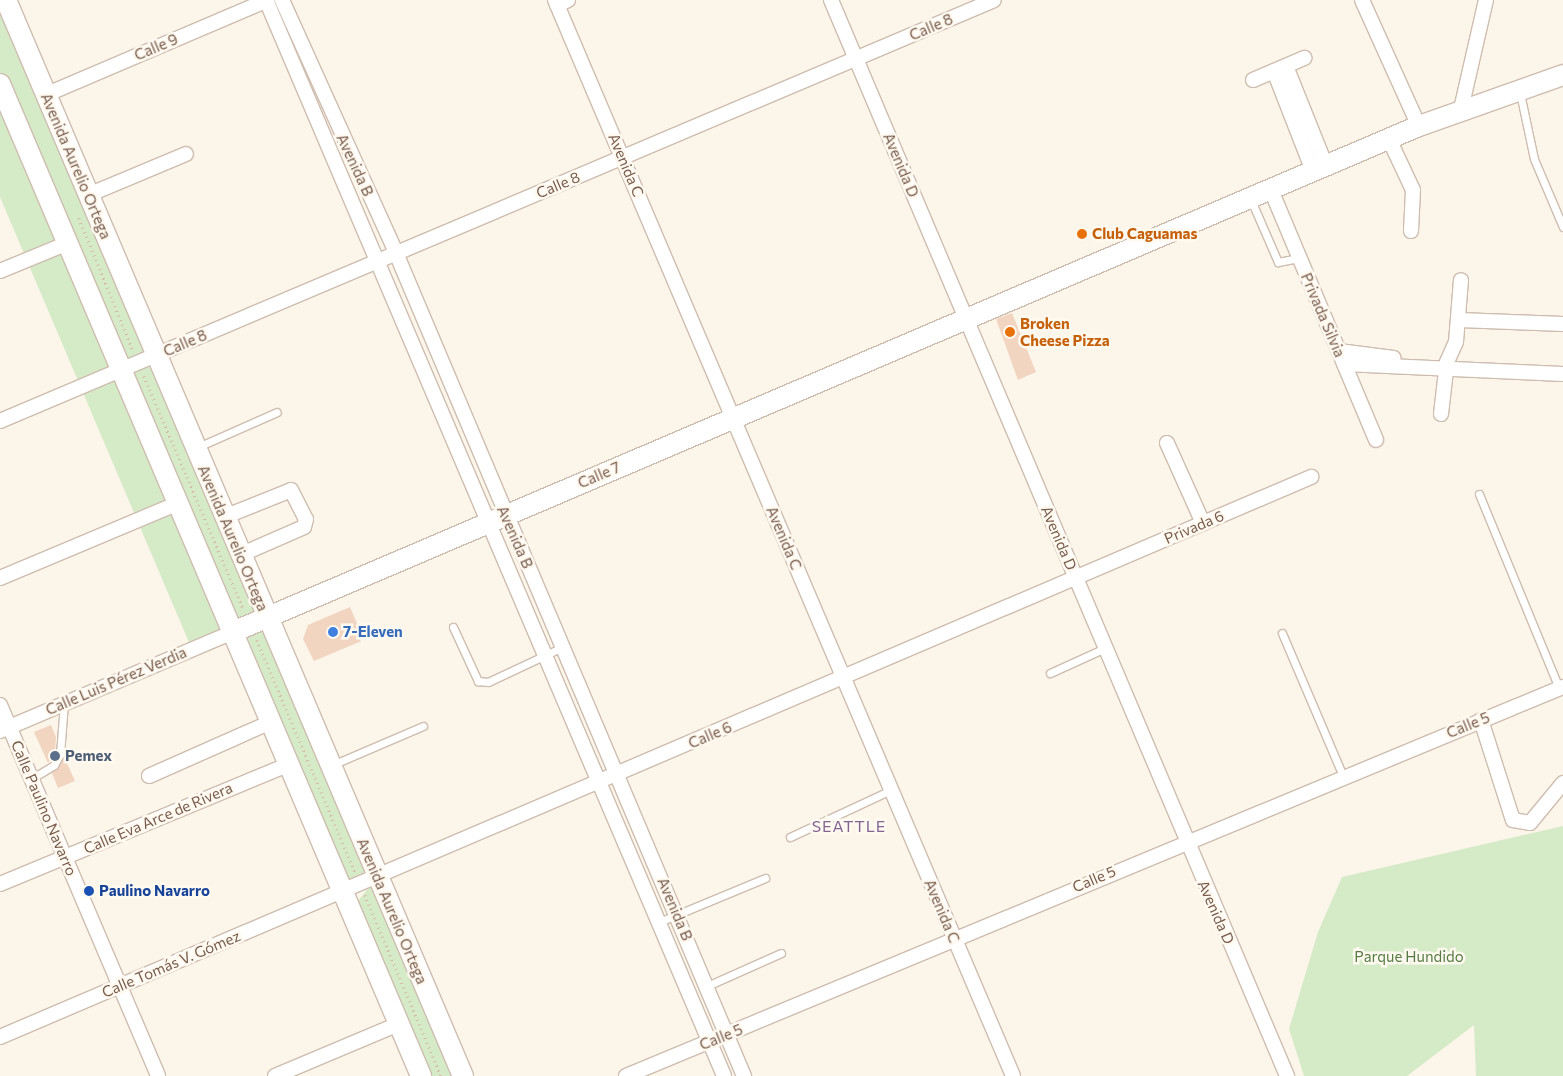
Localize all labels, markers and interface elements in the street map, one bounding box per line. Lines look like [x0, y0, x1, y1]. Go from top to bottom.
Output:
street label: Calle 8 [906, 10, 956, 44]
street label: Calle 9 [131, 30, 181, 64]
street label: Avenida Aurelio Ortega [37, 90, 115, 242]
street label: Avenida D [879, 130, 923, 200]
street label: Avenida B [333, 131, 377, 199]
street label: Avenida C [605, 131, 647, 199]
street label: Calle 8 [533, 168, 583, 202]
place label: Club Caguamas [1092, 225, 1197, 243]
marker: Club Caguamas [1076, 228, 1088, 240]
street label: Privada Silvia [1297, 270, 1349, 360]
place label: Broken Cheese Pizza [1020, 314, 1110, 349]
street label: Calle 8 [160, 326, 210, 360]
marker: Broken Cheese Pizza [1004, 326, 1016, 338]
street label: Calle 7 [575, 458, 623, 492]
street label: Avenida Aurelio Ortega [194, 462, 272, 614]
street label: Avenida B [493, 503, 537, 571]
street label: Avenida D [1037, 503, 1081, 573]
street label: Avenida C [763, 504, 805, 572]
street label: Privada 6 [1161, 506, 1227, 548]
place label: 7-Eleven [343, 623, 403, 641]
marker: 7-Eleven [327, 626, 339, 638]
street label: Calle Luis Pérez Verdia [43, 643, 189, 719]
street label: Calle 5 [1444, 708, 1492, 742]
street label: Calle 6 [685, 718, 735, 752]
street label: Calle Paulino Navarro [7, 738, 81, 878]
place label: Pemex [65, 747, 112, 765]
marker: Pemex [49, 750, 61, 762]
street label: Calle Eva Arce de Rivera [81, 778, 235, 858]
district label: SEATTLE [811, 816, 887, 836]
street label: Avenida Aurelio Ortega [353, 835, 431, 987]
street label: Calle 5 [1070, 862, 1118, 896]
street label: Avenida B [654, 875, 696, 943]
street label: Avenida C [921, 877, 963, 945]
street label: Avenida D [1194, 877, 1238, 947]
place label: Paulino Navarro [99, 882, 210, 900]
marker: Paulino Navarro [83, 885, 95, 897]
street label: Calle Tomás V. Gómez [99, 927, 243, 1001]
park label: Parque Hundido [1354, 948, 1464, 966]
street label: Calle 5 [697, 1020, 745, 1054]

